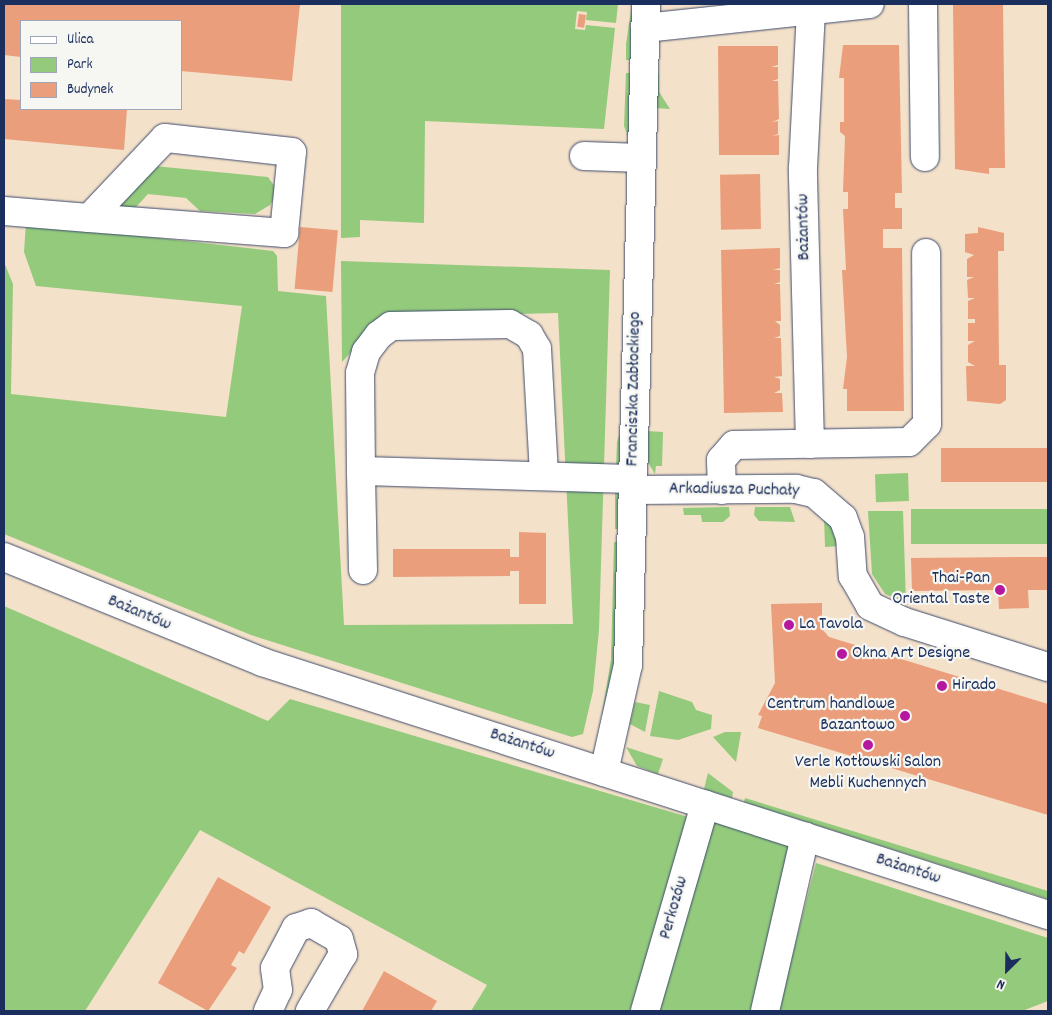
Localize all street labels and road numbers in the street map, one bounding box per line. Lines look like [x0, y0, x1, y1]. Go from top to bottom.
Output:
street label: Bażantów [794, 193, 816, 261]
street label: Franciszka Zabłockiego [623, 311, 647, 467]
street label: Arkadiusza Puchały [669, 479, 799, 503]
street label: Bażantów [104, 591, 174, 637]
street label: Bażantów [487, 724, 557, 766]
street label: Bażantów [873, 849, 943, 891]
street label: Perkozów [656, 874, 694, 942]

